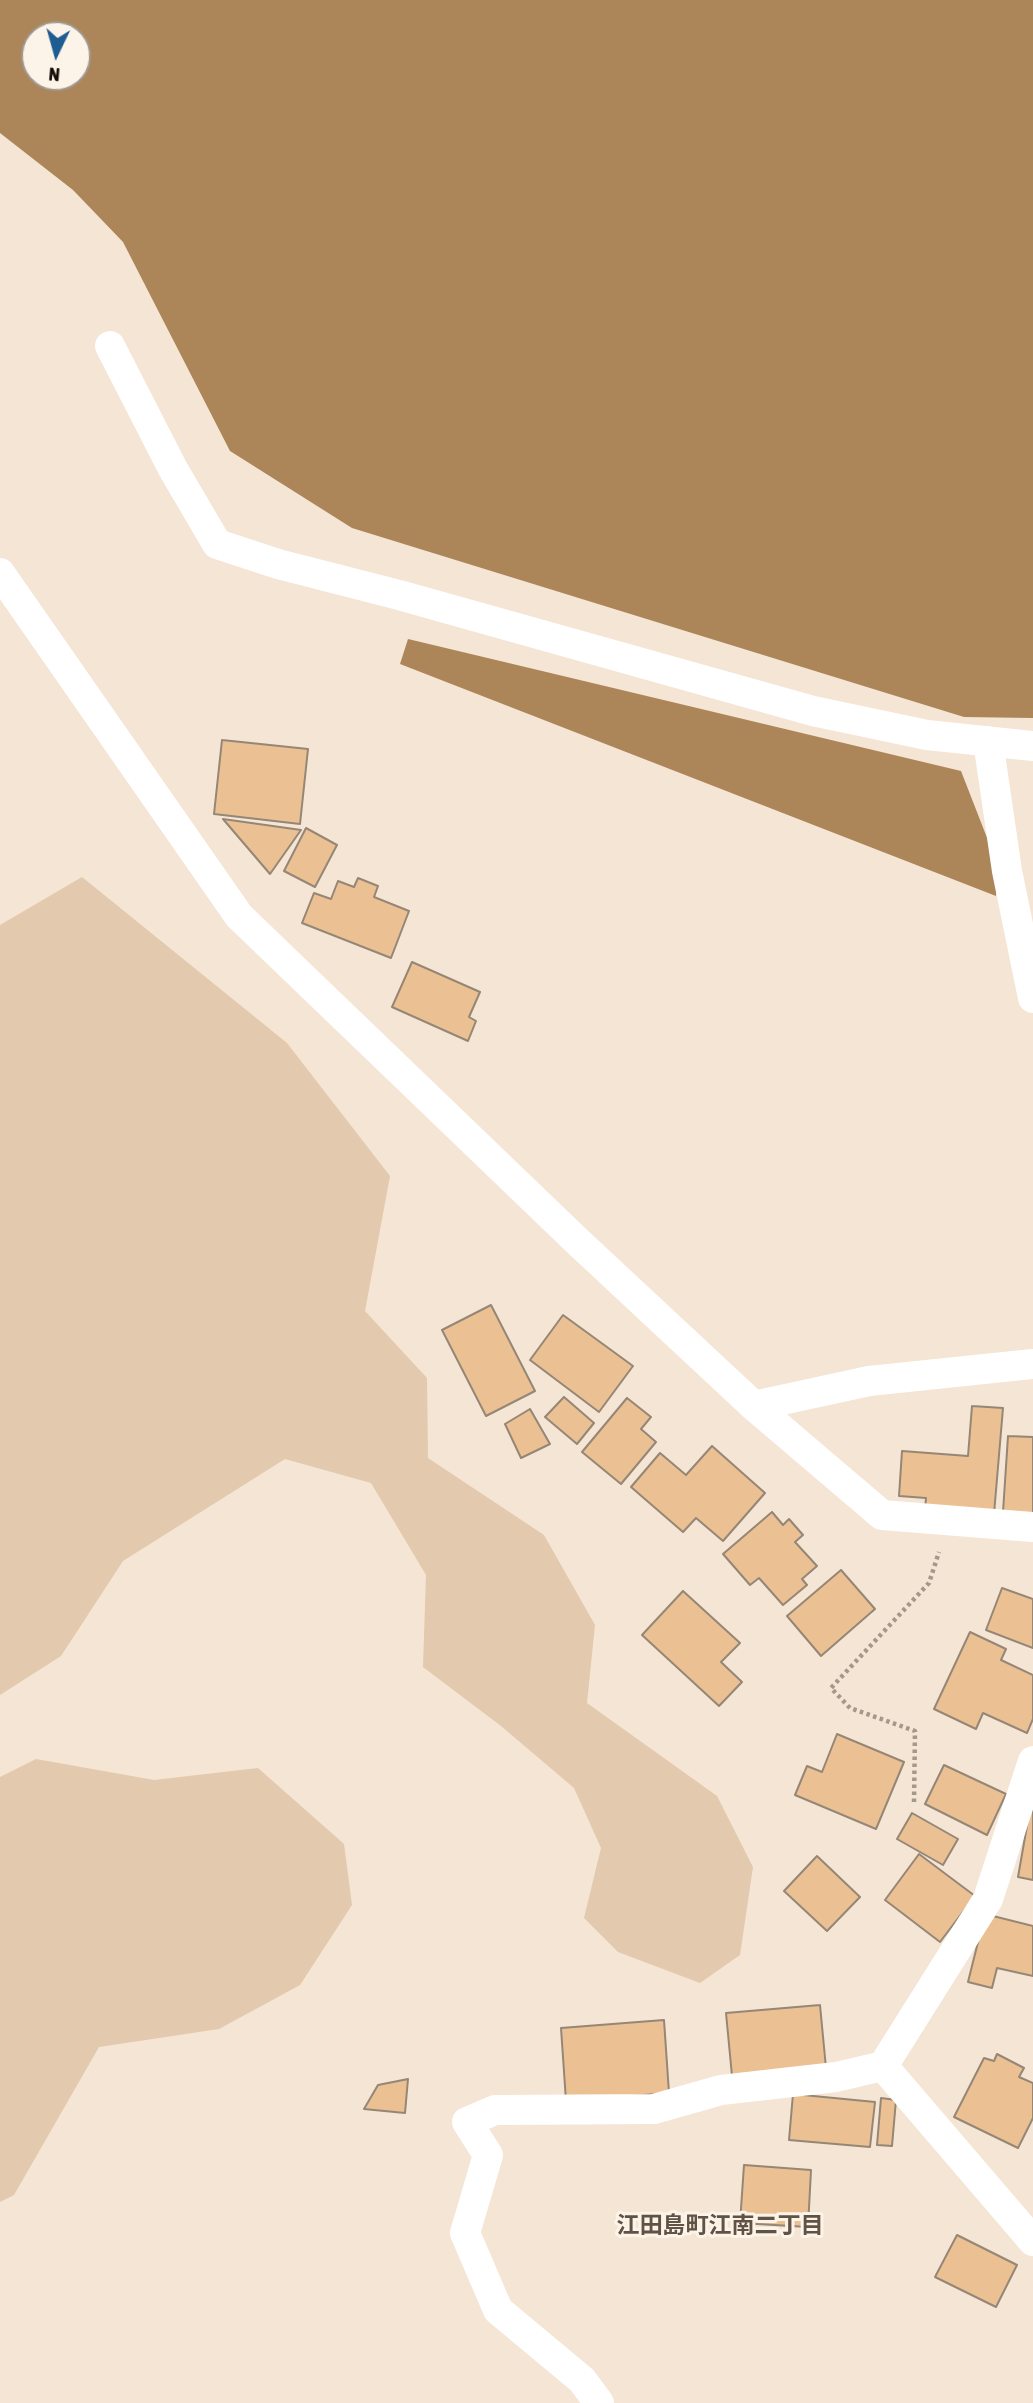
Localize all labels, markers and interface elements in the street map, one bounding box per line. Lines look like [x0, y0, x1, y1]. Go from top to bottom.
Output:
north arrow [21, 21, 91, 91]
text: N [48, 63, 61, 86]
district label: 江田島町江南二丁目 [617, 2212, 823, 2240]

